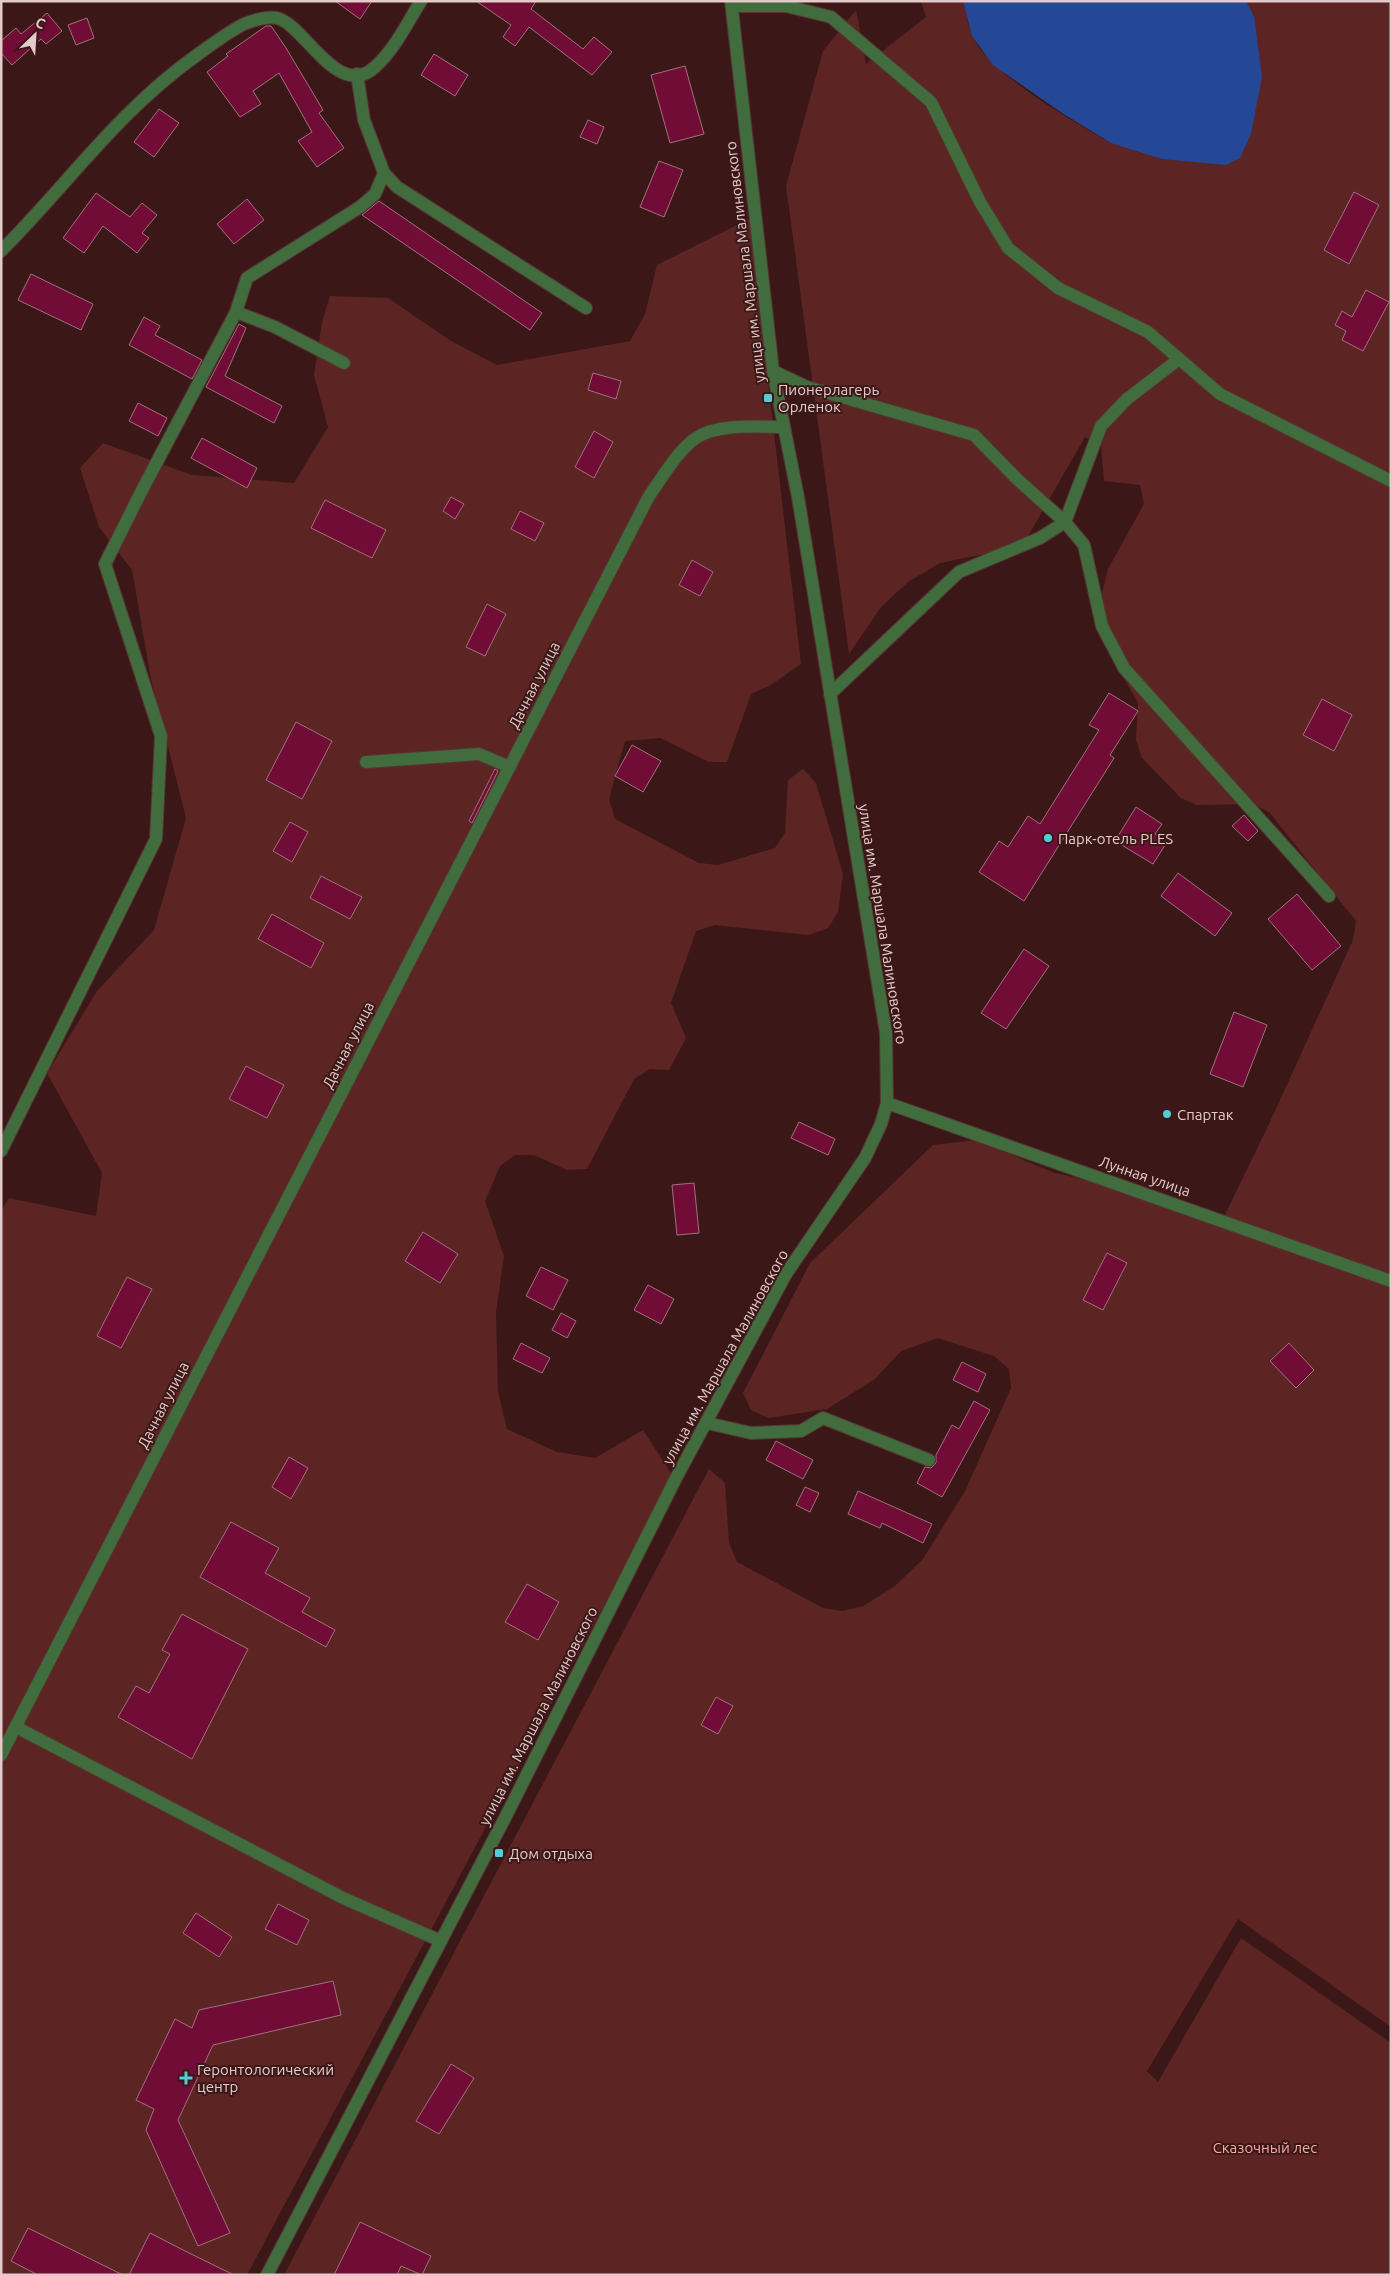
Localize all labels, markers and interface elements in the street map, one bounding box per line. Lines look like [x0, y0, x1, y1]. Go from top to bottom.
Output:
north arrow [10, 10, 60, 60]
text: С [33, 14, 48, 32]
street label: улица им. Маршала Малиновского [722, 140, 768, 384]
place label: Пионерлагерь Орленок [778, 381, 879, 415]
marker: Пионерлагерь Орленок [762, 392, 774, 404]
street label: Дачная улица [505, 639, 563, 731]
street label: улица им. Маршала Малиновского [856, 803, 910, 1045]
place label: Парк-отель PLES [1058, 830, 1173, 847]
marker: Парк-отель PLES [1042, 832, 1054, 844]
street label: Дачная улица [319, 999, 377, 1091]
place label: Спартак [1177, 1106, 1234, 1123]
marker: Спартак [1161, 1108, 1173, 1120]
street label: Лунная улица [1097, 1152, 1193, 1200]
street label: улица им. Маршала Малиновского [659, 1247, 791, 1467]
street label: Дачная улица [134, 1359, 192, 1451]
street label: улица им. Маршала Малиновского [475, 1604, 601, 1828]
place label: Дом отдыха [509, 1845, 593, 1862]
marker: Дом отдыха [493, 1847, 505, 1859]
place label: Геронтологический центр [197, 2061, 334, 2095]
marker: Геронтологический центр [179, 2071, 193, 2085]
park label: Сказочный лес [1213, 2139, 1317, 2156]

